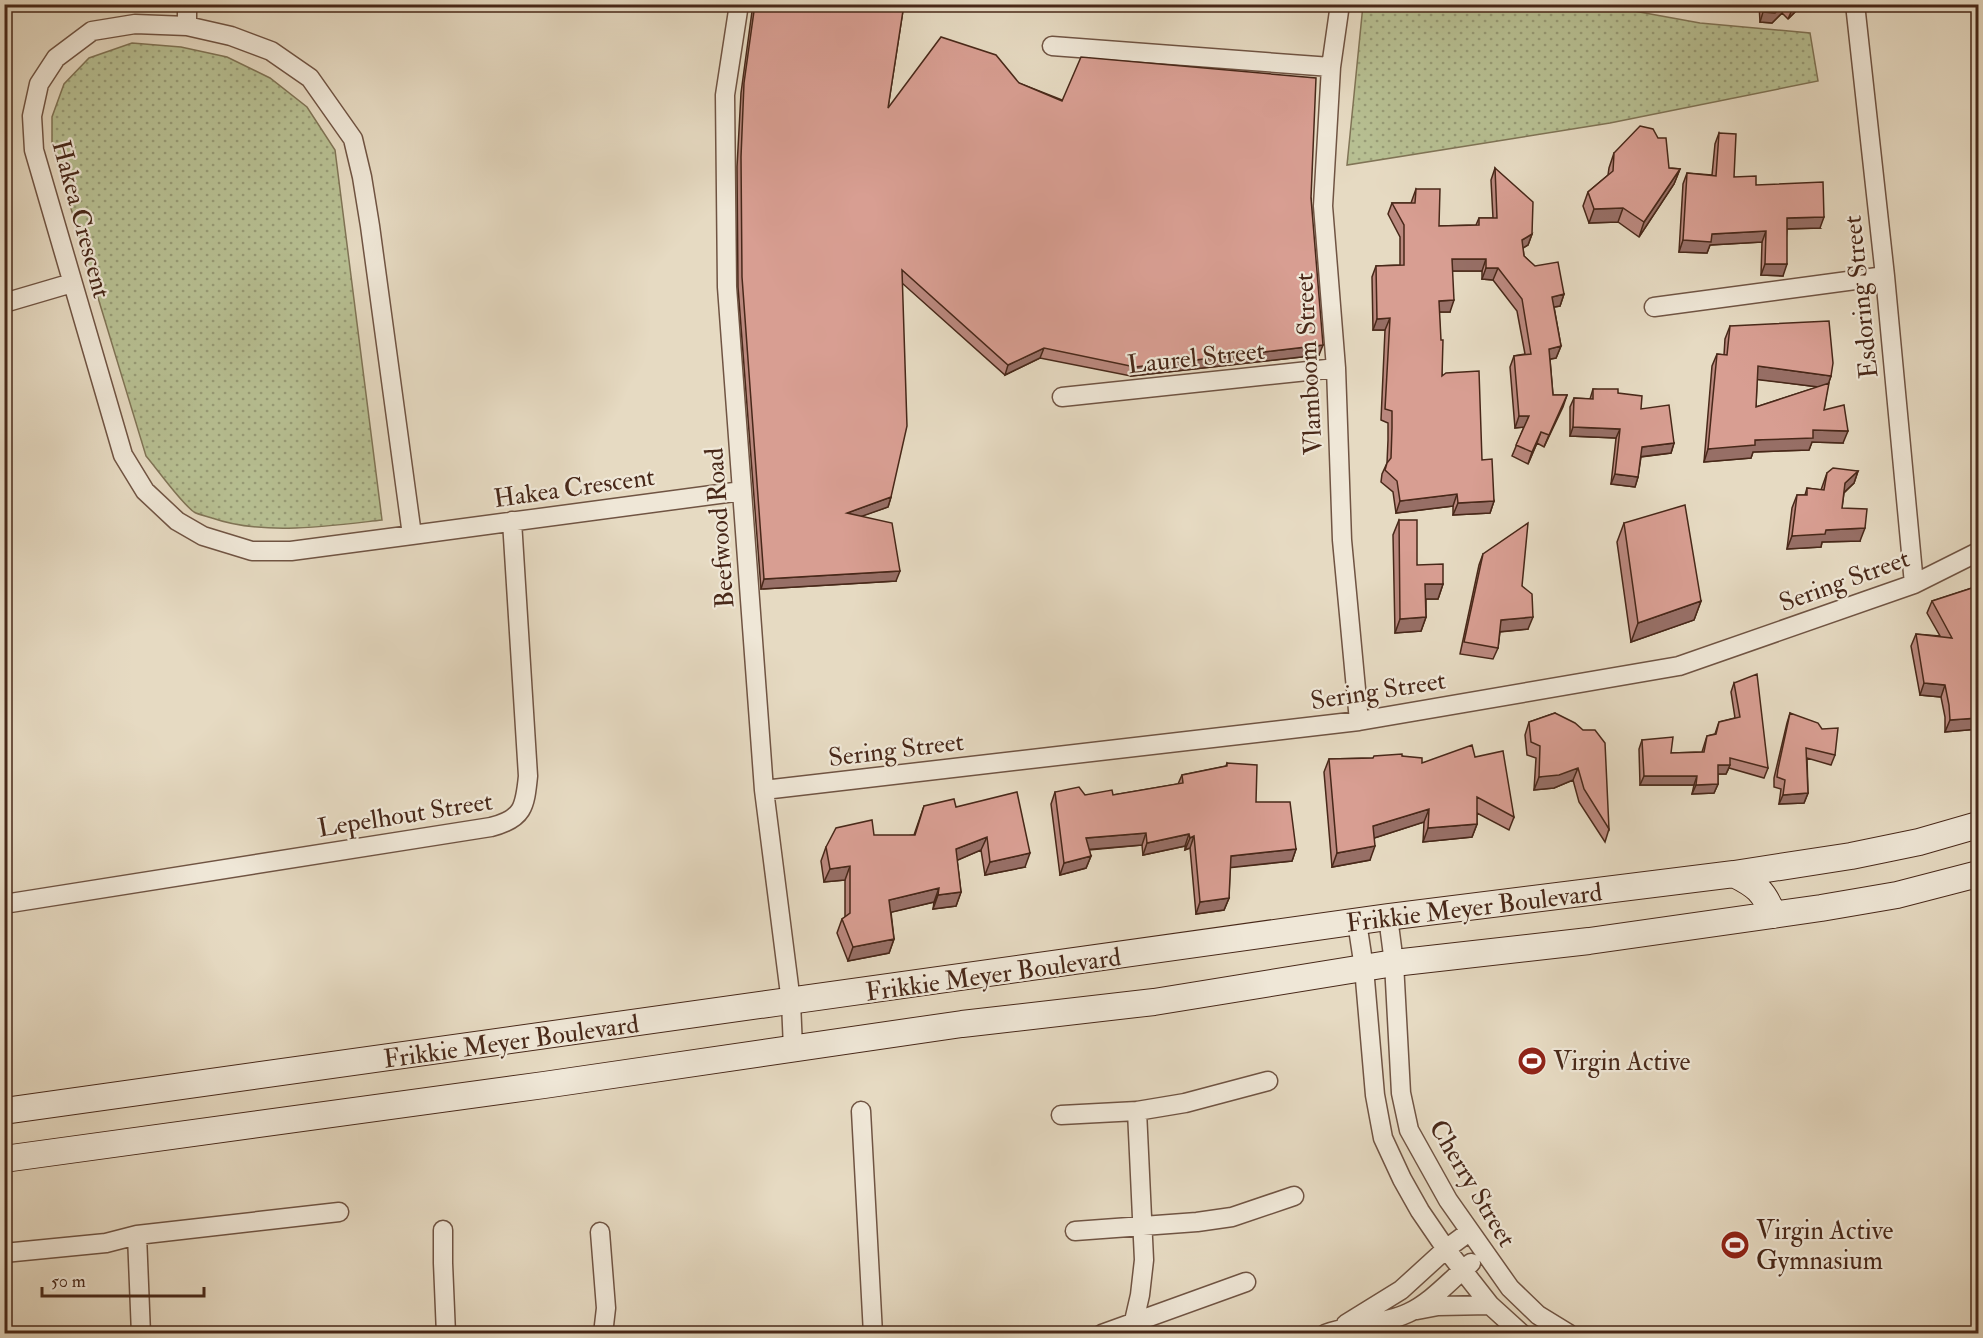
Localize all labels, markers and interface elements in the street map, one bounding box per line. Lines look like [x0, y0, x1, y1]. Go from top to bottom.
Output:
street label: Hakea Crescent [45, 137, 117, 302]
street label: Esdoring Street [1837, 214, 1885, 380]
street label: Vlamboom Street [1288, 272, 1330, 456]
street label: Laurel Street [1126, 335, 1267, 381]
street label: Beefwood Road [698, 446, 742, 609]
street label: Hakea Crescent [492, 461, 657, 515]
street label: Sering Street [1775, 543, 1914, 619]
street label: Sering Street [1308, 665, 1448, 717]
street label: Sering Street [827, 726, 966, 774]
street label: Lepelhout Street [316, 785, 495, 846]
street label: Frikkie Meyer Boulevard [1344, 876, 1604, 940]
street label: Frikkie Meyer Boulevard [863, 941, 1123, 1009]
street label: Frikkie Meyer Boulevard [381, 1008, 641, 1076]
sports icon: Virgin Active [1516, 1045, 1548, 1077]
place label: Virgin Active [1553, 1046, 1691, 1078]
street label: Cherry Street [1422, 1114, 1523, 1253]
place label: Virgin Active Gymnasium [1756, 1215, 1894, 1277]
sports icon: Virgin Active Gymnasium [1719, 1229, 1751, 1261]
scale bar [42, 1260, 204, 1298]
text: 50 m [51, 1270, 86, 1293]

